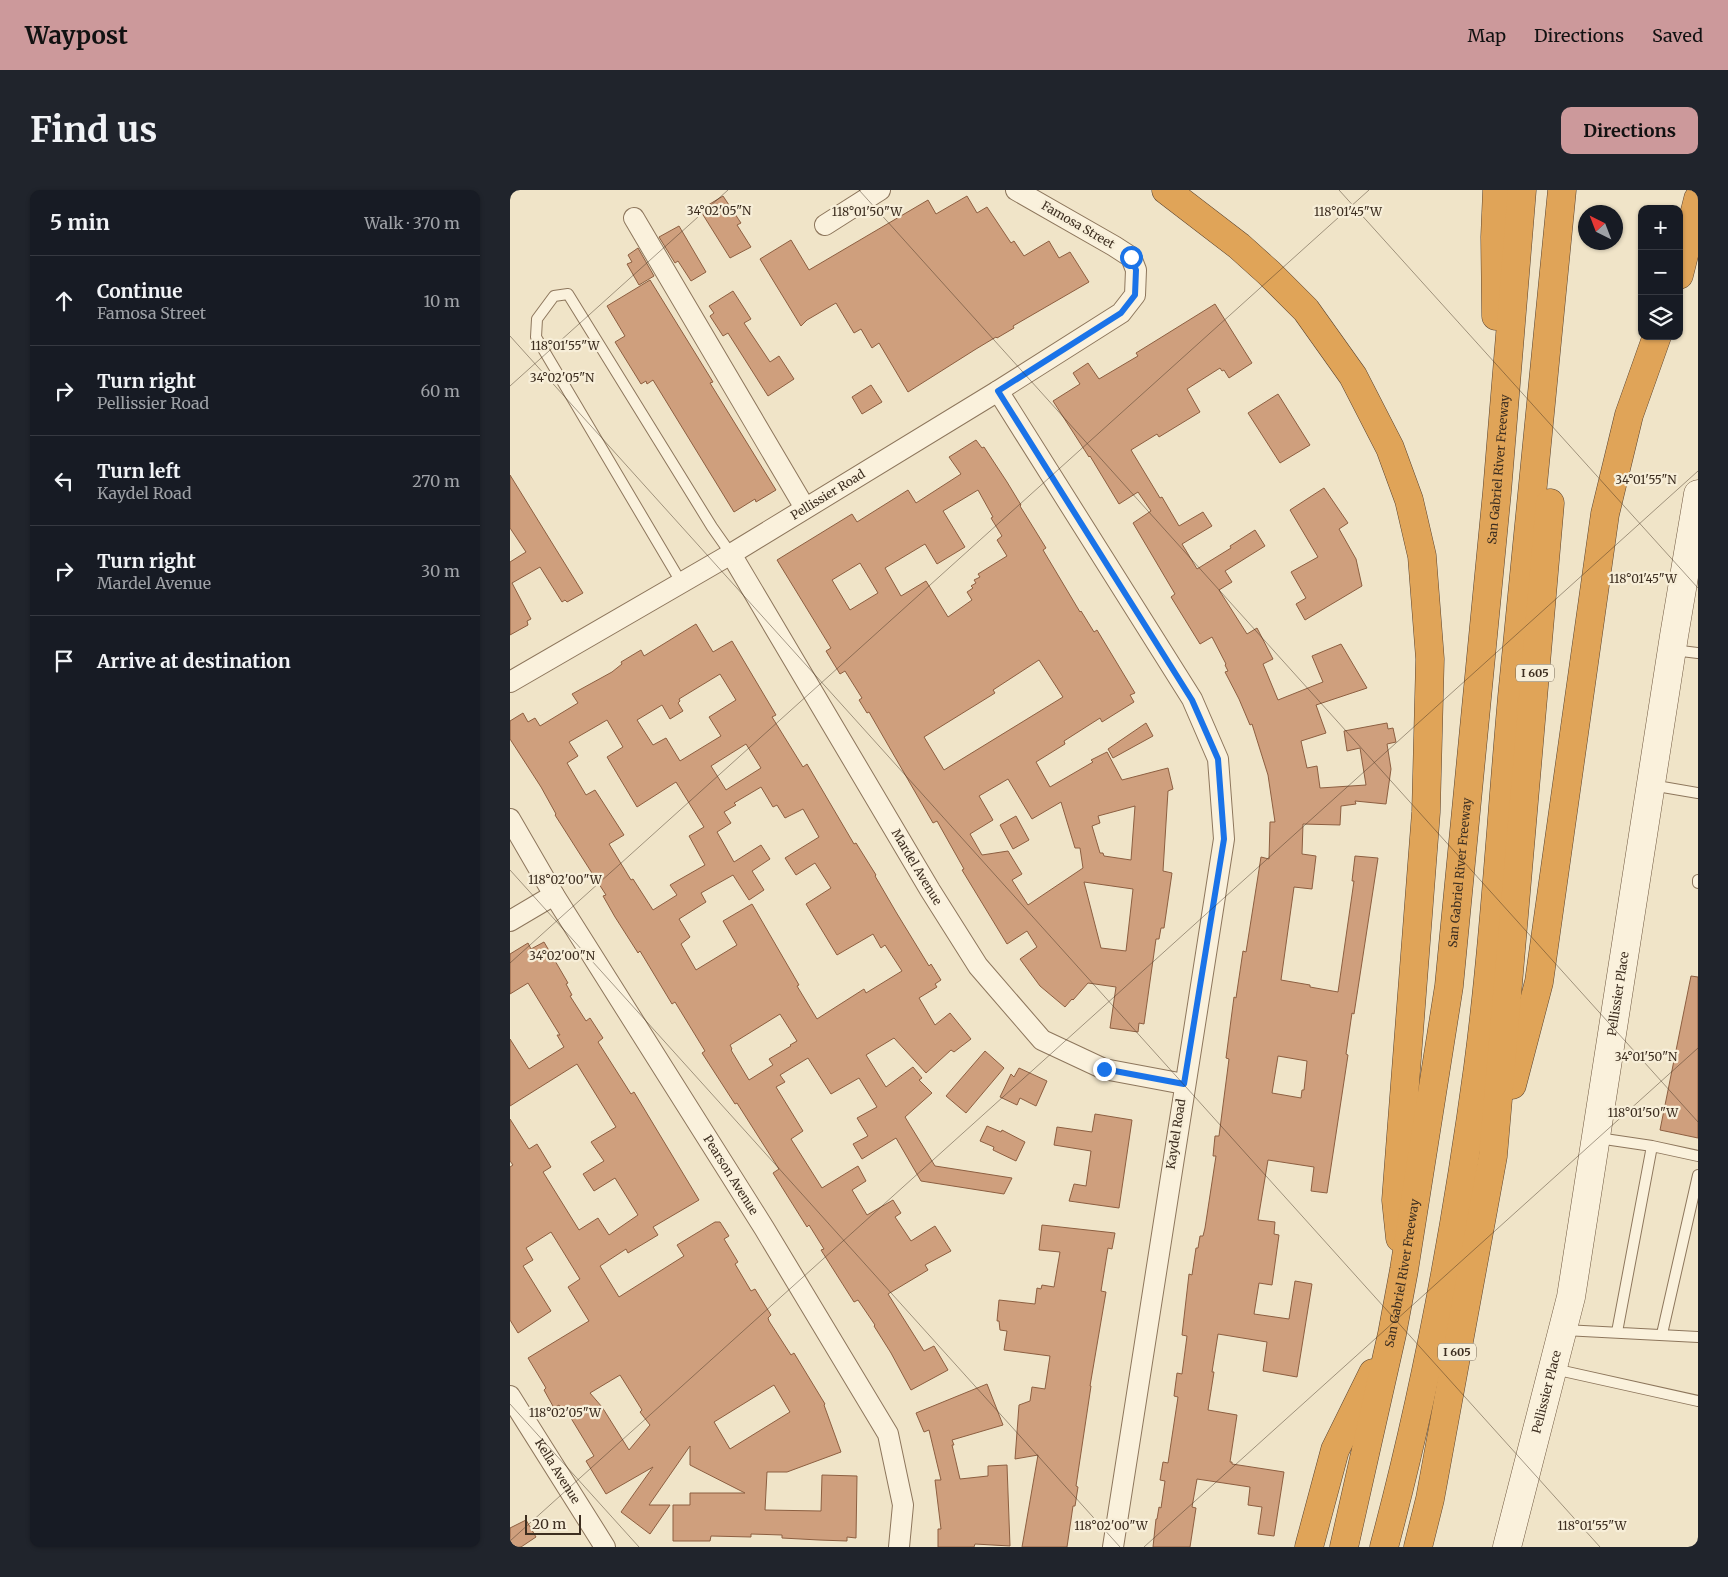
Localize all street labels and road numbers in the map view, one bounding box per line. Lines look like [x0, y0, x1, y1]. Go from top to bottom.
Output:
street label: Famosa Street [1039, 198, 1118, 252]
street label: San Gabriel River Freeway [1484, 394, 1512, 545]
street label: Pellissier Road [788, 466, 868, 523]
road number: I 605 [1516, 664, 1554, 682]
street label: San Gabriel River Freeway [1445, 797, 1474, 948]
street label: Mardel Avenue [889, 826, 945, 908]
street label: Pellissier Place [1604, 950, 1632, 1037]
street label: Kaydel Road [1163, 1098, 1188, 1170]
street label: Pearson Avenue [700, 1132, 762, 1218]
street label: San Gabriel River Freeway [1381, 1198, 1422, 1349]
road number: I 605 [1438, 1344, 1476, 1360]
street label: Pellissier Place [1528, 1349, 1564, 1435]
street label: Kella Avenue [532, 1436, 584, 1506]

